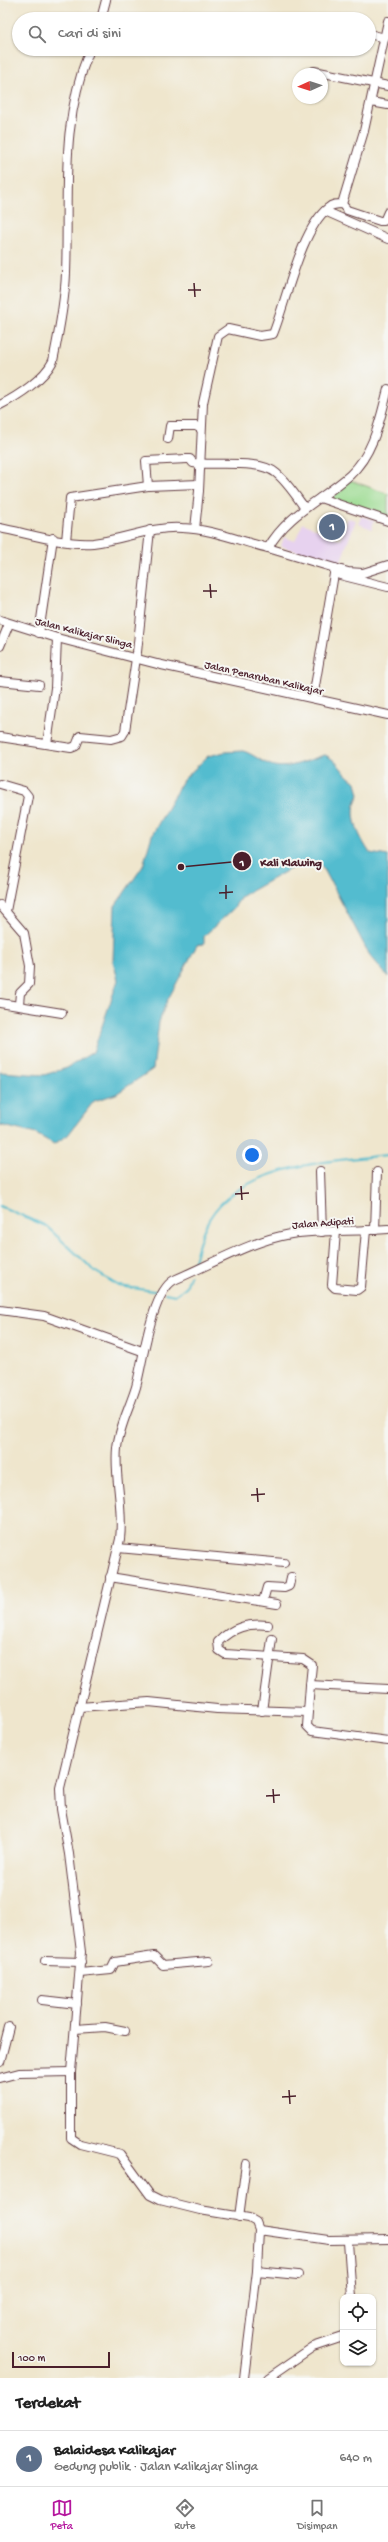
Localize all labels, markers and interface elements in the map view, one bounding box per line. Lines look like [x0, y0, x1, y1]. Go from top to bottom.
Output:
search box [12, 12, 376, 56]
icon: search [26, 23, 48, 45]
text: Cari di sini [58, 25, 121, 43]
north arrow [292, 68, 328, 104]
pin: 1 [319, 512, 345, 542]
street label: Jalan Kalikajar Slinga [34, 616, 134, 652]
street label: Jalan Penaruban Kalikajar [203, 659, 325, 699]
callout: Kali Klawing [232, 849, 330, 873]
text: 1 [239, 857, 245, 871]
text: Kali Klawing [259, 857, 322, 871]
your location [242, 1145, 262, 1165]
street label: Jalan Adipati [292, 1216, 354, 1232]
map controls [340, 2294, 376, 2366]
button: locate [340, 2294, 376, 2330]
button: layers [340, 2330, 376, 2366]
scale bar [12, 2350, 110, 2369]
text: 100 m [18, 2353, 45, 2365]
text: Terdekat [16, 2394, 80, 2414]
text: Balaidesa Kalikajar [54, 2442, 175, 2460]
text: 1 [26, 2451, 32, 2466]
text: 640 m [340, 2451, 372, 2466]
text: Gedung publik · Jalan Kalikajar Slinga [54, 2460, 258, 2475]
tab: Peta [51, 2497, 73, 2533]
tab: Rute [174, 2497, 196, 2533]
tab: Disimpan [297, 2497, 337, 2533]

